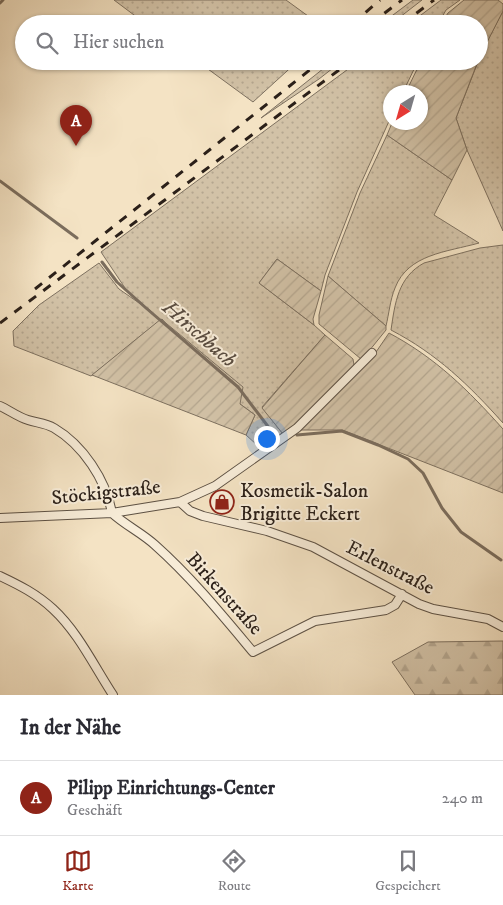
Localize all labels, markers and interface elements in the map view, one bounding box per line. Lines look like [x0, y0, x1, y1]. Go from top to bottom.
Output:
search box [15, 15, 488, 70]
icon: search [33, 29, 61, 57]
text: Hier suchen [73, 31, 164, 54]
north arrow [383, 85, 428, 130]
pin: A [60, 105, 92, 146]
water label: Hirschbach [156, 294, 241, 373]
your location [254, 426, 280, 452]
street label: Stöckigstraße [50, 475, 162, 511]
place label: Kosmetik-Salon Brigitte Eckert [240, 479, 369, 527]
shop icon: Kosmetik-Salon Brigitte Eckert [209, 489, 235, 515]
street label: Erlenstraße [342, 535, 438, 601]
street label: Birkenstraße [180, 547, 268, 641]
text: In der Nähe [20, 715, 121, 741]
text: Pilipp Einrichtungs-Center [67, 777, 275, 800]
text: A [31, 788, 41, 808]
text: 240 m [442, 788, 483, 808]
text: Geschäft [67, 800, 122, 820]
tab: Karte [62, 847, 93, 895]
tab: Route [218, 847, 251, 895]
tab: Gespeichert [375, 847, 441, 895]

